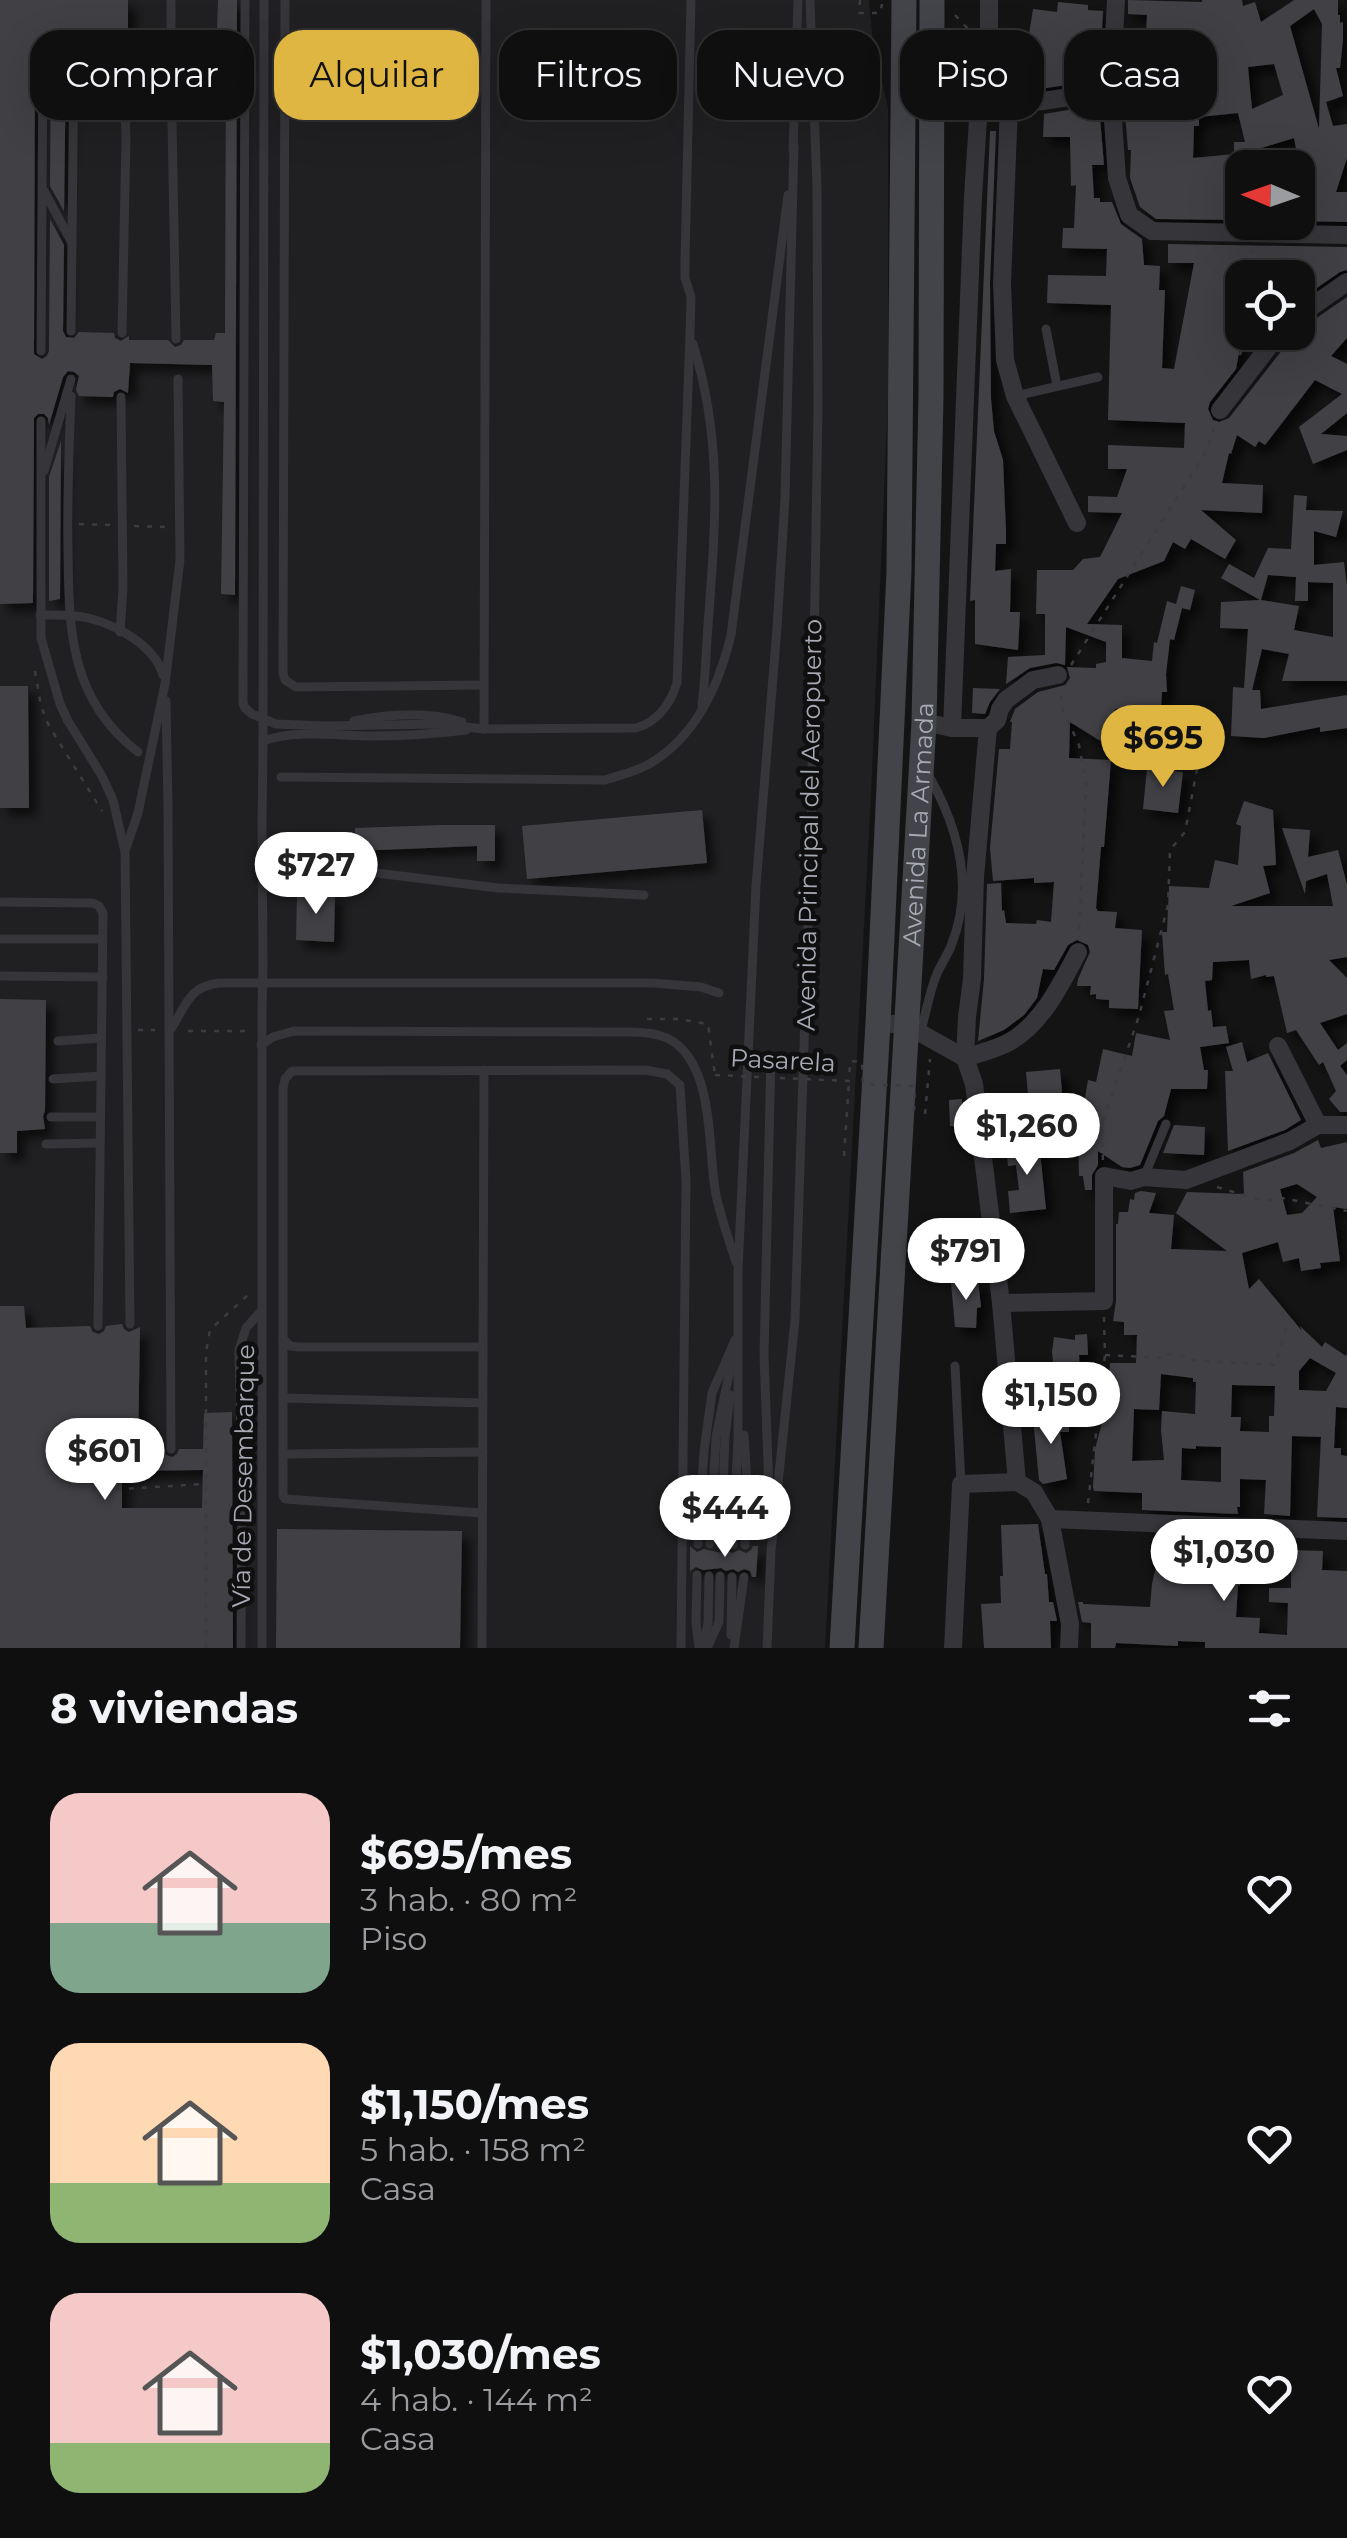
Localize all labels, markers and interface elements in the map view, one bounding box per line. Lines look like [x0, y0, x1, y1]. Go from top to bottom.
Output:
chip: Comprar [30, 30, 254, 120]
chip: Alquilar [274, 30, 479, 120]
chip: Filtros [499, 30, 677, 120]
chip: Nuevo [697, 30, 880, 120]
chip: Piso [900, 30, 1044, 120]
chip: Casa [1064, 30, 1217, 120]
north arrow [1225, 150, 1315, 240]
map controls [1225, 150, 1315, 350]
button: locate [1225, 260, 1315, 350]
street label: Avenida Principal del Aeropuerto [790, 619, 828, 1031]
street label: Avenida La Armada [896, 702, 939, 947]
pin: $695 [1104, 705, 1222, 790]
text: $695 [1123, 718, 1203, 757]
pin: $727 [257, 832, 375, 917]
text: $727 [277, 845, 355, 884]
street label: Pasarela [730, 1042, 836, 1078]
pin: $1,260 [946, 1093, 1108, 1178]
text: $1,260 [976, 1106, 1078, 1145]
pin: $791 [907, 1218, 1025, 1303]
text: $791 [930, 1231, 1002, 1270]
street label: Vía de Desembarque [226, 1344, 260, 1608]
pin: $1,150 [970, 1362, 1132, 1447]
text: $1,150 [1004, 1375, 1098, 1414]
pin: $601 [46, 1418, 164, 1503]
text: $601 [68, 1431, 142, 1470]
pin: $444 [666, 1475, 784, 1560]
text: $444 [682, 1488, 768, 1527]
pin: $1,030 [1143, 1519, 1305, 1604]
text: $1,030 [1173, 1532, 1275, 1571]
icon: filters [1242, 1681, 1297, 1736]
text: 8 viviendas [50, 1682, 298, 1734]
text: $695/mes [360, 1828, 572, 1880]
icon: home [130, 1833, 250, 1953]
icon: heart [1242, 1866, 1297, 1921]
text: 3 hab. · 80 m² [360, 1880, 577, 1919]
text: Piso [360, 1919, 427, 1958]
text: $1,150/mes [360, 2078, 589, 2130]
icon: home [130, 2083, 250, 2203]
icon: heart [1242, 2116, 1297, 2171]
text: 5 hab. · 158 m² [360, 2130, 586, 2169]
text: Casa [360, 2169, 436, 2208]
text: $1,030/mes [360, 2328, 601, 2380]
icon: home [130, 2333, 250, 2453]
icon: heart [1242, 2366, 1297, 2421]
text: 4 hab. · 144 m² [360, 2380, 593, 2419]
text: Casa [360, 2419, 436, 2458]

